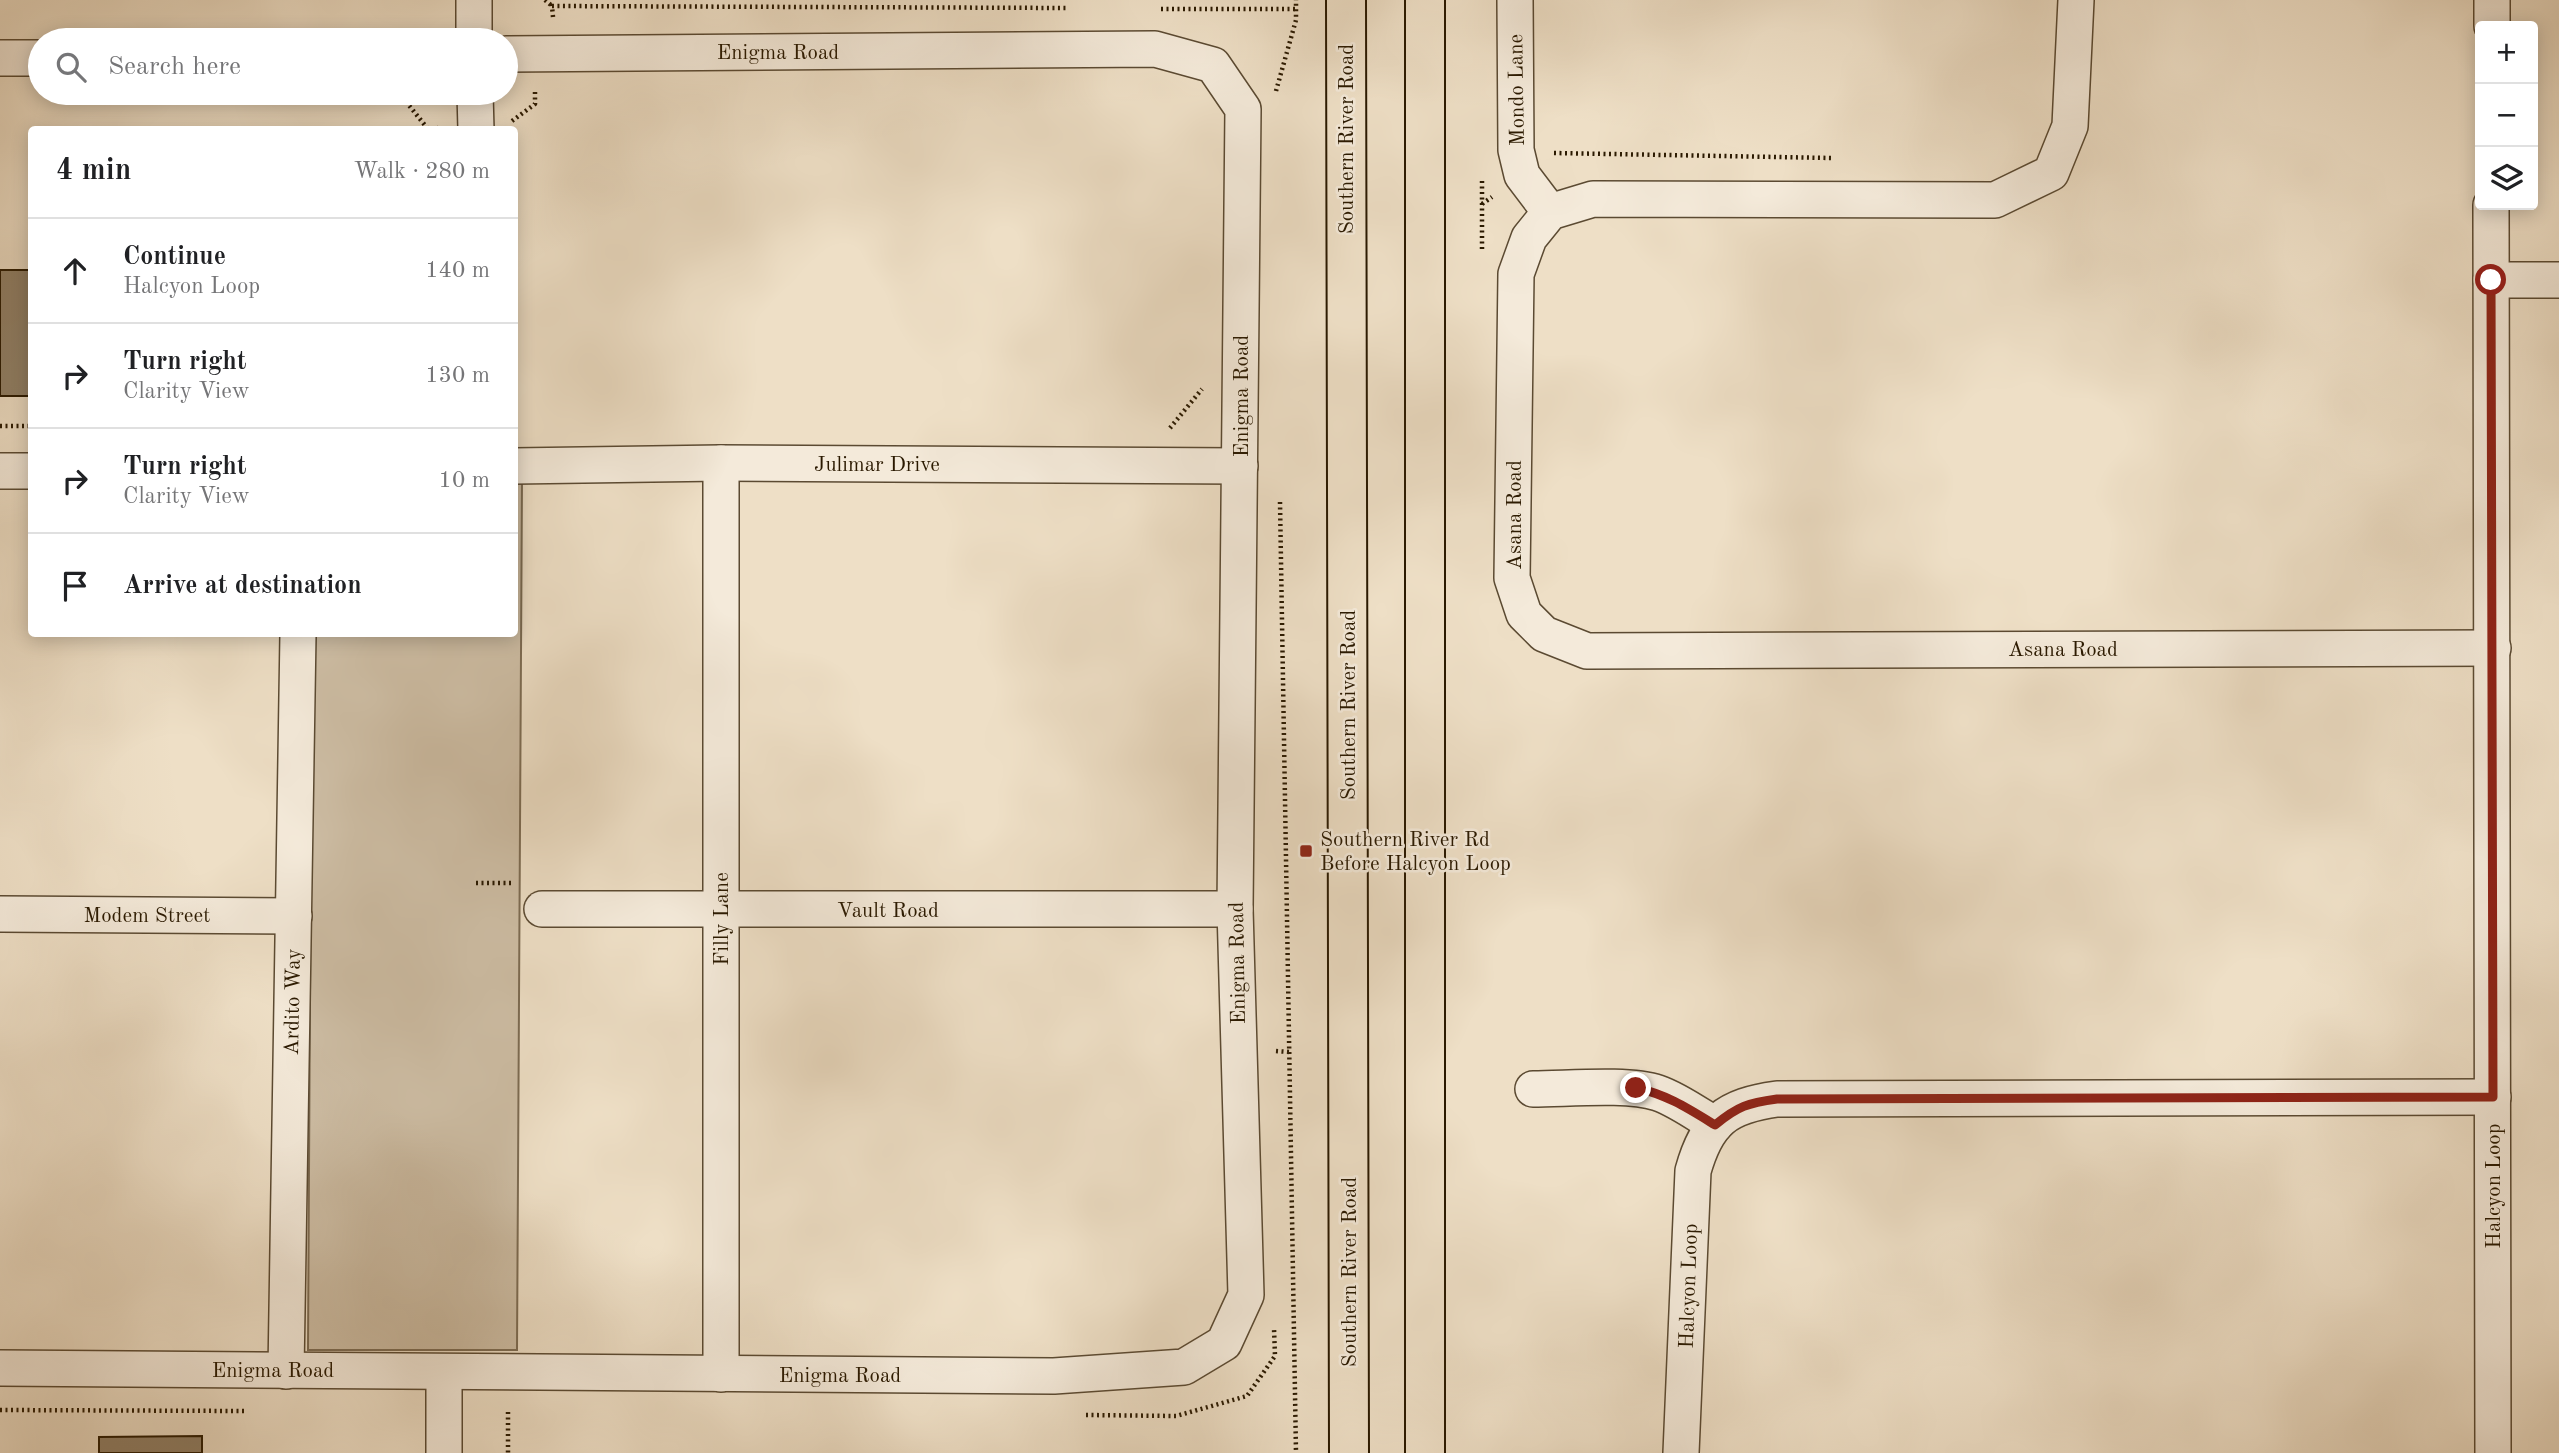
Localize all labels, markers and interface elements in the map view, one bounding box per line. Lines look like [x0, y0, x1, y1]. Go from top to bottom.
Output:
map controls [2475, 21, 2538, 210]
button: + [2475, 21, 2538, 84]
search box [28, 28, 518, 105]
street label: Mondo Lane [1506, 34, 1529, 146]
street label: Enigma Road [717, 43, 839, 64]
street label: Southern River Road [1337, 44, 1358, 234]
icon: search [52, 48, 90, 86]
text: Search here [108, 54, 241, 80]
button: − [2475, 84, 2538, 147]
button: layers [2475, 147, 2538, 210]
text: 4 min [56, 156, 131, 186]
text: Walk · 280 m [354, 160, 490, 183]
text: Continue [123, 244, 226, 270]
icon: ahead [56, 252, 94, 290]
text: 140 m [425, 259, 490, 282]
route start [2475, 264, 2506, 295]
text: Halcyon Loop [123, 275, 260, 298]
street label: Enigma Road [1232, 335, 1253, 457]
text: Turn right [123, 349, 246, 375]
icon: right [56, 357, 94, 395]
text: 130 m [425, 364, 490, 387]
text: Clarity View [123, 380, 250, 403]
text: Turn right [123, 454, 246, 480]
street label: Julimar Drive [814, 455, 940, 476]
street label: Asana Road [1505, 460, 1526, 570]
icon: right [56, 462, 94, 500]
text: 10 m [439, 469, 490, 492]
text: Clarity View [123, 485, 250, 508]
icon: arrive [56, 567, 94, 605]
text: Arrive at destination [123, 573, 362, 599]
street label: Southern River Road [1339, 610, 1360, 800]
street label: Asana Road [2008, 640, 2118, 661]
place label: Southern River Rd Before Halcyon Loop [1320, 830, 1511, 875]
marker: Southern River Rd Before Halcyon Loop [1298, 843, 1314, 859]
street label: Filly Lane [712, 872, 733, 966]
street label: Vault Road [837, 901, 939, 922]
street label: Enigma Road [1227, 901, 1250, 1024]
street label: Modem Street [84, 906, 210, 927]
street label: Ardito Way [282, 948, 305, 1056]
route end [1620, 1072, 1651, 1103]
street label: Halcyon Loop [2484, 1123, 2505, 1249]
street label: Southern River Road [1340, 1177, 1361, 1367]
street label: Halcyon Loop [1677, 1223, 1702, 1349]
street label: Enigma Road [212, 1361, 334, 1382]
street label: Enigma Road [779, 1366, 901, 1387]

